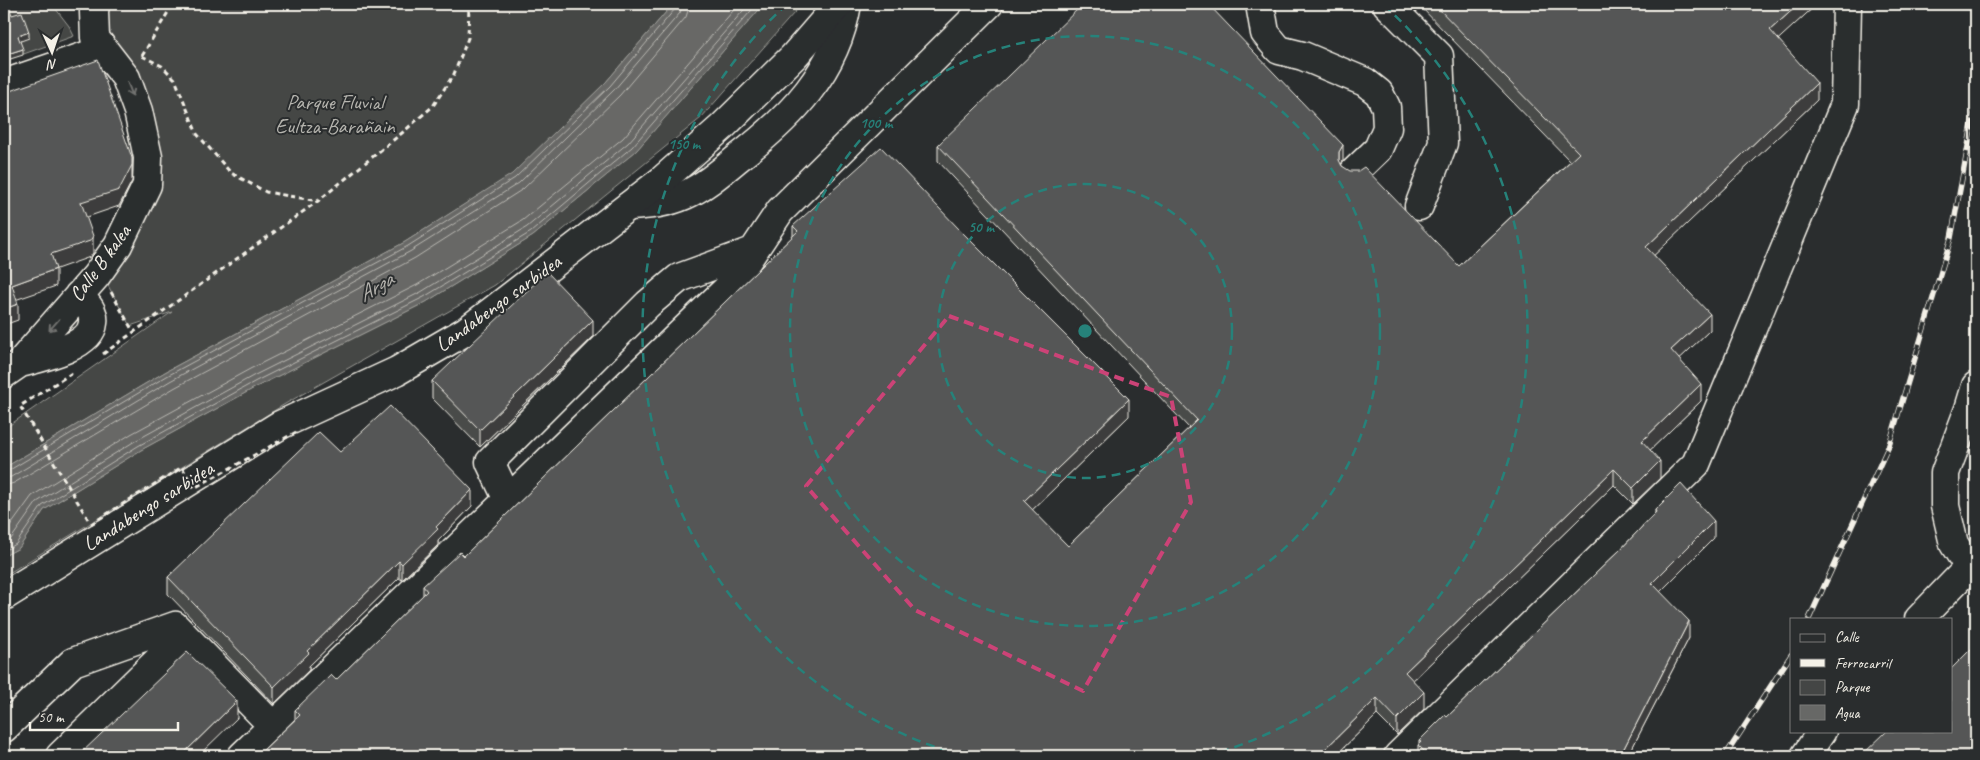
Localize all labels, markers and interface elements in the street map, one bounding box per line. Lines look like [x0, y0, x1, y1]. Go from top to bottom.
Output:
north arrow [28, 28, 78, 78]
text: N [46, 56, 57, 73]
one-way arrow [126, 81, 135, 97]
park label: Parque Fluvial Eultza-Barañain [275, 89, 395, 139]
text: 100 m [860, 114, 894, 133]
text: 150 m [668, 135, 702, 154]
street label: Calle B kalea [63, 218, 138, 307]
text: 50 m [968, 218, 995, 237]
street label: Landabengo sarbidea [430, 248, 567, 357]
water label: Arga [353, 264, 400, 308]
one-way arrow [48, 318, 59, 331]
centre of rings [1076, 322, 1094, 340]
street label: Landabengo sarbidea [78, 455, 220, 557]
legend [1790, 618, 1952, 732]
text: Calle [1835, 628, 1860, 647]
text: Ferrocarril [1835, 654, 1893, 673]
text: Parque [1835, 678, 1871, 697]
scale bar [30, 700, 178, 732]
text: Agua [1835, 704, 1860, 723]
text: 50 m [38, 708, 65, 727]

